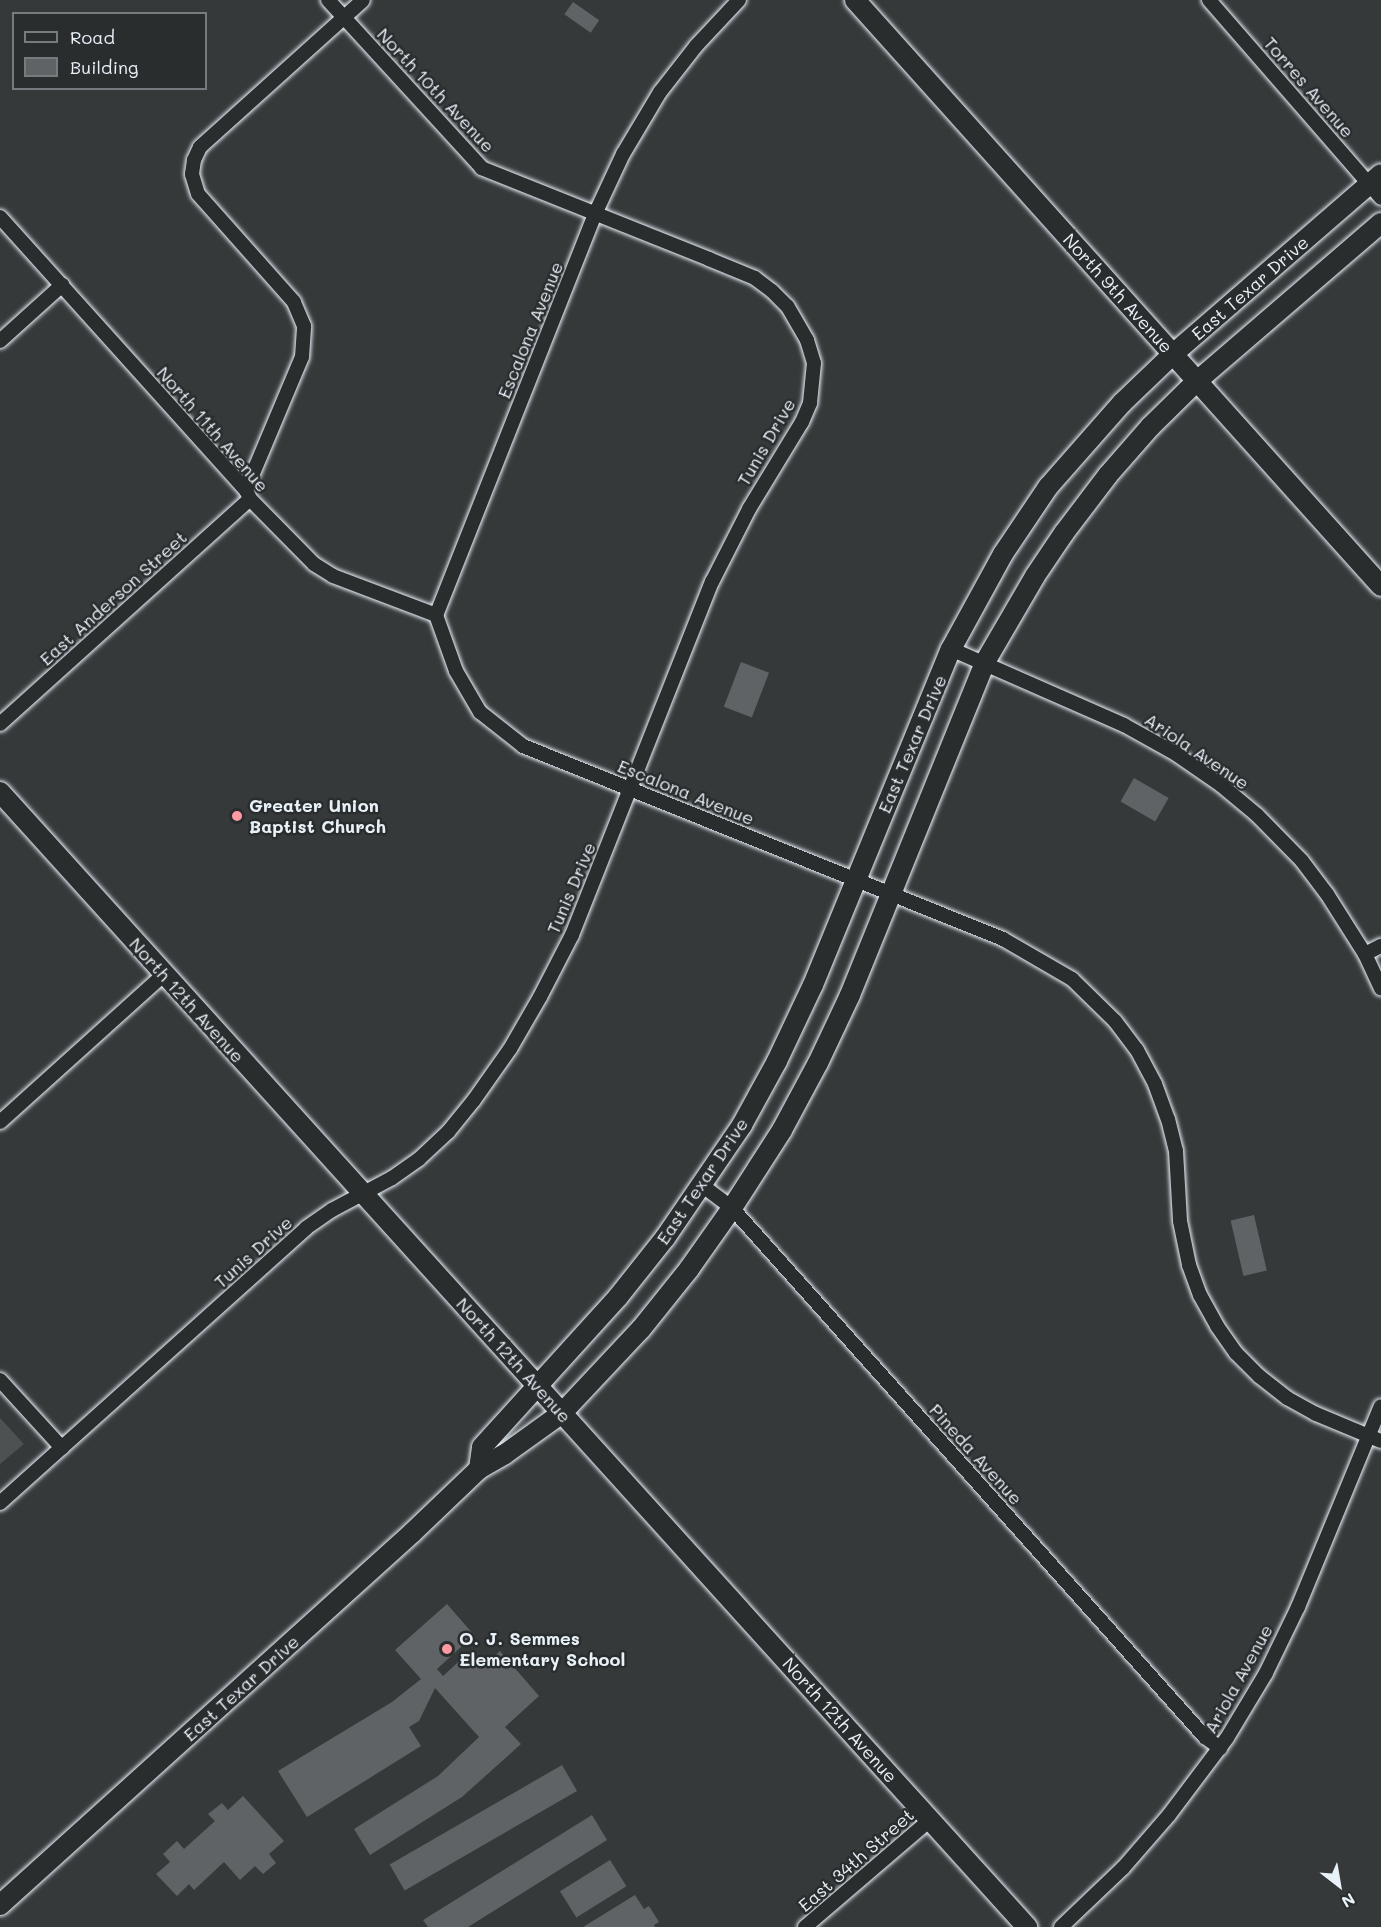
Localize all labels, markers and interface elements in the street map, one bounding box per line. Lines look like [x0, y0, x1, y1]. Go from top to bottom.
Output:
legend [12, 12, 207, 90]
street label: North 10th Avenue [373, 23, 499, 157]
text: Road [70, 25, 115, 49]
street label: Torres Avenue [1259, 32, 1359, 142]
text: Building [70, 55, 138, 79]
street label: North 9th Avenue [1059, 229, 1177, 357]
street label: East Texar Drive [1187, 231, 1313, 345]
street label: Escalona Avenue [493, 259, 567, 401]
street label: North 11th Avenue [153, 362, 273, 496]
street label: Tunis Drive [732, 394, 800, 490]
street label: East Anderson Street [35, 526, 191, 670]
street label: East Texar Drive [873, 672, 951, 816]
street label: Ariola Avenue [1141, 708, 1253, 794]
street label: Escalona Avenue [615, 755, 757, 829]
place label: Greater Union Baptist Church [249, 795, 386, 838]
marker: Greater Union Baptist Church [230, 809, 244, 823]
street label: Tunis Drive [542, 839, 600, 937]
street label: North 12th Avenue [125, 933, 249, 1067]
street label: East Texar Drive [652, 1114, 752, 1248]
street label: Tunis Drive [210, 1211, 296, 1293]
street label: North 12th Avenue [452, 1293, 576, 1427]
street label: Pineda Avenue [925, 1399, 1027, 1509]
street label: Ariola Avenue [1199, 1621, 1277, 1737]
place label: O. J. Semmes Elementary School [459, 1628, 625, 1670]
street label: East Texar Drive [179, 1631, 303, 1745]
marker: O. J. Semmes Elementary School [440, 1642, 454, 1656]
street label: North 12th Avenue [778, 1653, 902, 1787]
street label: East 34th Street [794, 1804, 918, 1916]
north arrow [1309, 1855, 1369, 1915]
text: N [1338, 1889, 1359, 1913]

